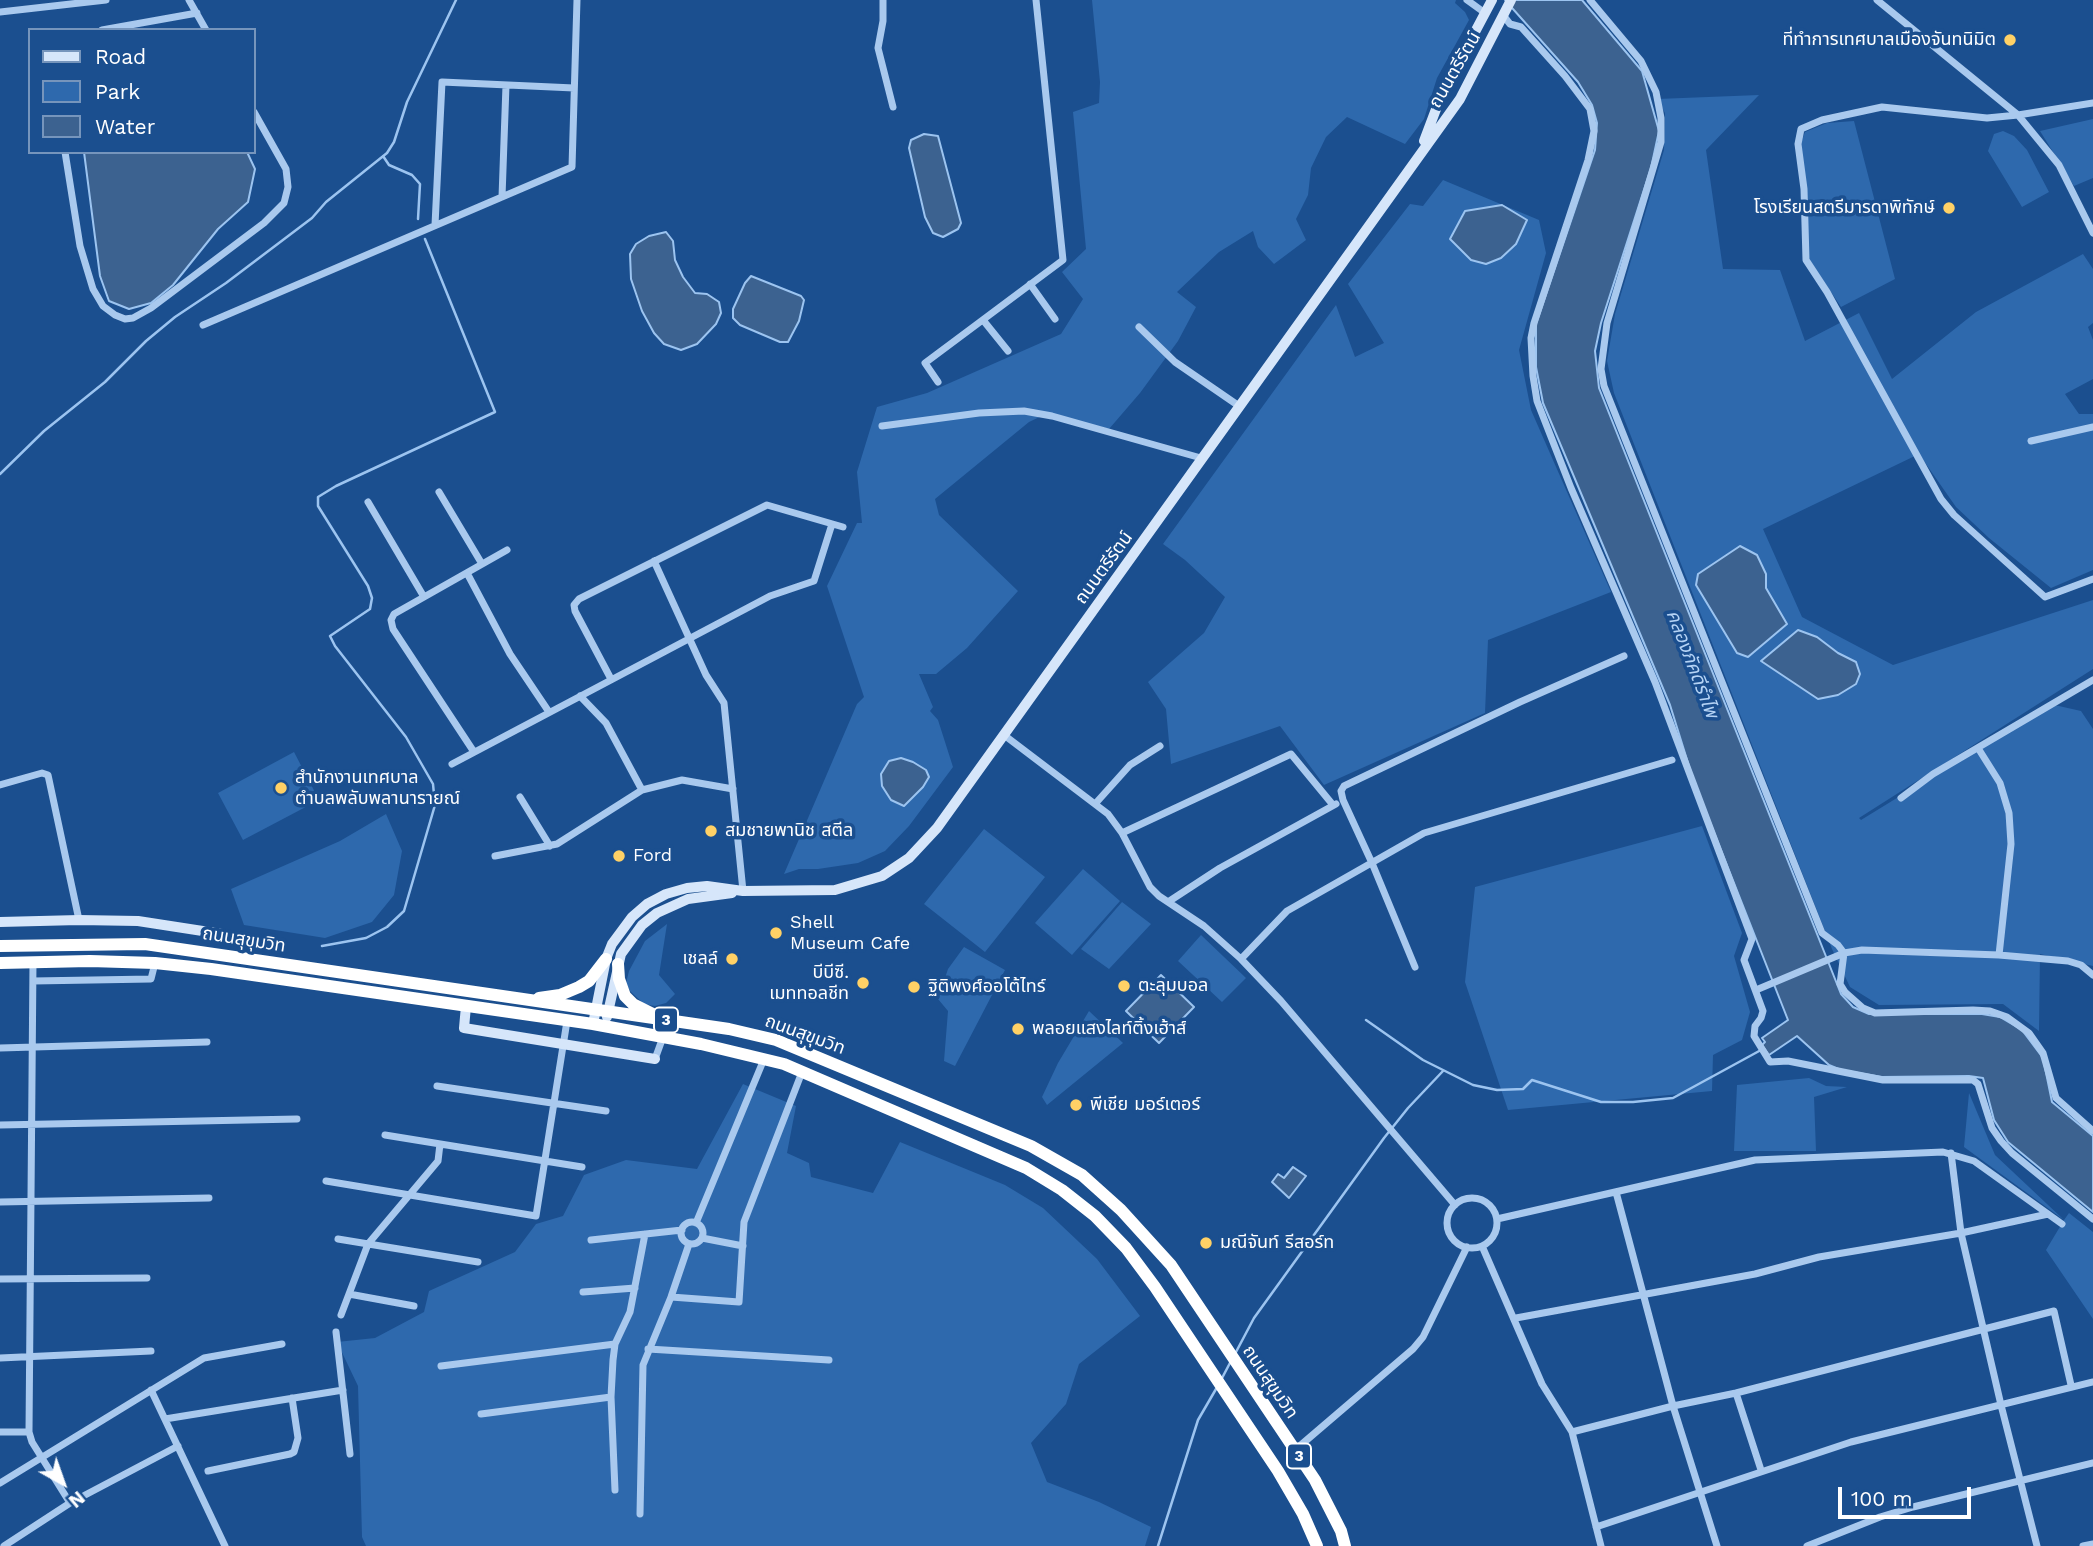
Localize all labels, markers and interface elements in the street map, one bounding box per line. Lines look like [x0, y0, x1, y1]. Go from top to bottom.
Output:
legend [28, 28, 256, 154]
street label: ถนนตรีรัตน์ [1425, 28, 1485, 112]
place label: ที่ทำการเทศบาลเมืองจันทนิมิต [1782, 29, 1996, 51]
marker: ที่ทำการเทศบาลเมืองจันทนิมิต [2002, 32, 2018, 48]
text: Road [95, 44, 146, 69]
text: Park [95, 79, 140, 104]
text: Water [95, 114, 155, 139]
place label: โรงเรียนสตรีมารดาพิทักษ์ [1754, 197, 1935, 219]
marker: โรงเรียนสตรีมารดาพิทักษ์ [1941, 200, 1957, 216]
street label: ถนนตรีรัตน์ [1070, 528, 1138, 608]
water label: คลองภัคดีรำไพ [1661, 607, 1723, 721]
place label: สำนักงานเทศบาล ตำบลพลับพลานารายณ์ [295, 767, 460, 810]
marker: สำนักงานเทศบาล ตำบลพลับพลานารายณ์ [273, 780, 289, 796]
place label: สมชายพานิช สตีล [725, 820, 853, 842]
marker: สมชายพานิช สตีล [703, 823, 719, 839]
place label: Ford [633, 845, 672, 867]
marker: Ford [611, 848, 627, 864]
place label: Shell Museum Cafe [790, 912, 910, 954]
street label: ถนนสุขุมวิท [201, 923, 287, 957]
marker: Shell Museum Cafe [768, 925, 784, 941]
place label: เชลล์ [682, 948, 718, 970]
marker: เชลล์ [724, 951, 740, 967]
place label: บีบีซี. เมททอลชีท [769, 962, 849, 1004]
marker: บีบีซี. เมททอลชีท [855, 975, 871, 991]
place label: ตะลุมบอล [1138, 975, 1208, 997]
place label: ฐิติพงศ์ออโต้ไทร์ [928, 976, 1045, 998]
marker: ตะลุมบอล [1116, 978, 1132, 994]
marker: ฐิติพงศ์ออโต้ไทร์ [906, 979, 922, 995]
road number: 3 [654, 1008, 678, 1032]
street label: ถนนสุขุมวิท [762, 1011, 848, 1059]
place label: พลอยแสงไลท์ติ้งเฮ้าส์ [1032, 1018, 1186, 1040]
marker: พลอยแสงไลท์ติ้งเฮ้าส์ [1010, 1021, 1026, 1037]
place label: พีเชีย มอร์เตอร์ [1090, 1094, 1200, 1116]
marker: พีเชีย มอร์เตอร์ [1068, 1097, 1084, 1113]
place label: มณีจันท์ รีสอร์ท [1220, 1232, 1334, 1254]
marker: มณีจันท์ รีสอร์ท [1198, 1235, 1214, 1251]
street label: ถนนสุขุมวิท [1238, 1341, 1302, 1423]
road number: 3 [1287, 1444, 1311, 1468]
north arrow [28, 1448, 98, 1518]
scale bar [1841, 1472, 1974, 1516]
text: N [64, 1486, 90, 1513]
text: 100 m [1851, 1486, 1913, 1511]

